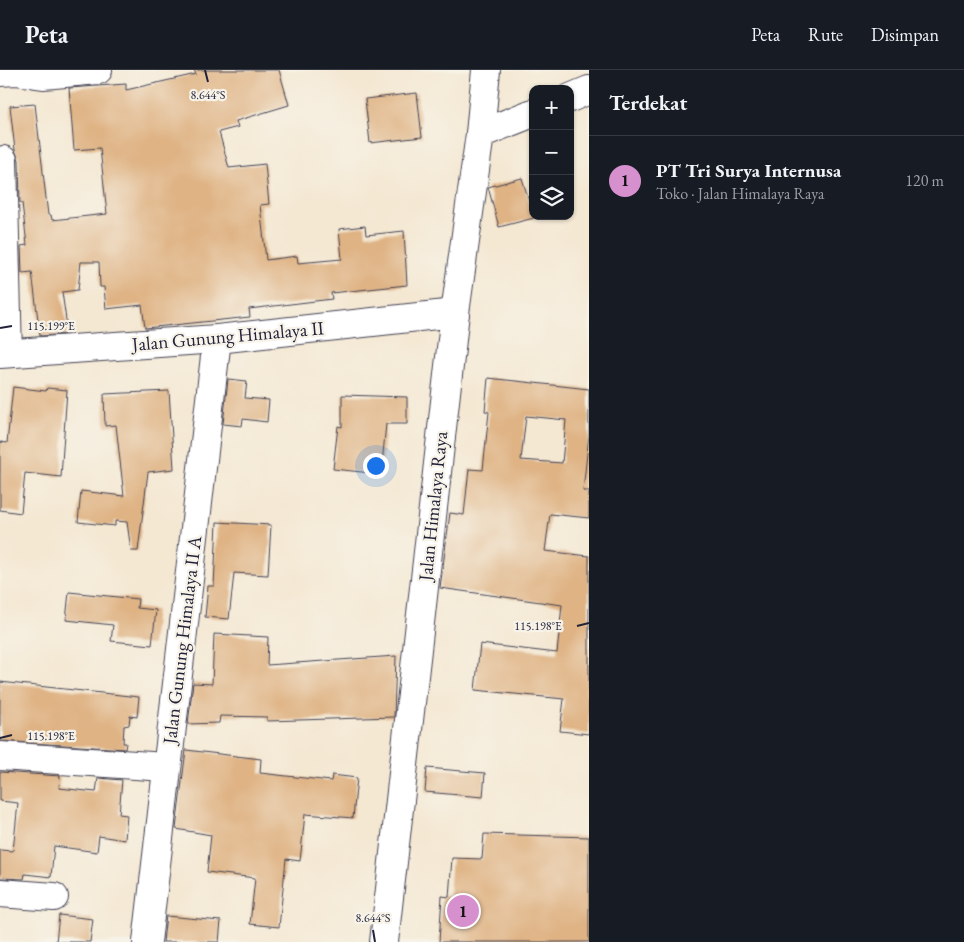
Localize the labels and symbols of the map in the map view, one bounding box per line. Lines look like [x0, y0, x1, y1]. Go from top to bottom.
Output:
text: 8.644°S [191, 87, 226, 103]
street label: Jalan Gunung Himalaya II [129, 315, 326, 357]
text: 115.199°E [27, 318, 75, 334]
street label: Jalan Himalaya Raya [413, 430, 453, 584]
your location [363, 453, 389, 479]
street label: Jalan Gunung Himalaya II A [157, 534, 207, 748]
text: 115.198°E [514, 618, 562, 634]
text: 115.198°E [27, 728, 75, 744]
pin: 1 [447, 892, 479, 930]
text: 8.644°S [356, 910, 391, 926]

